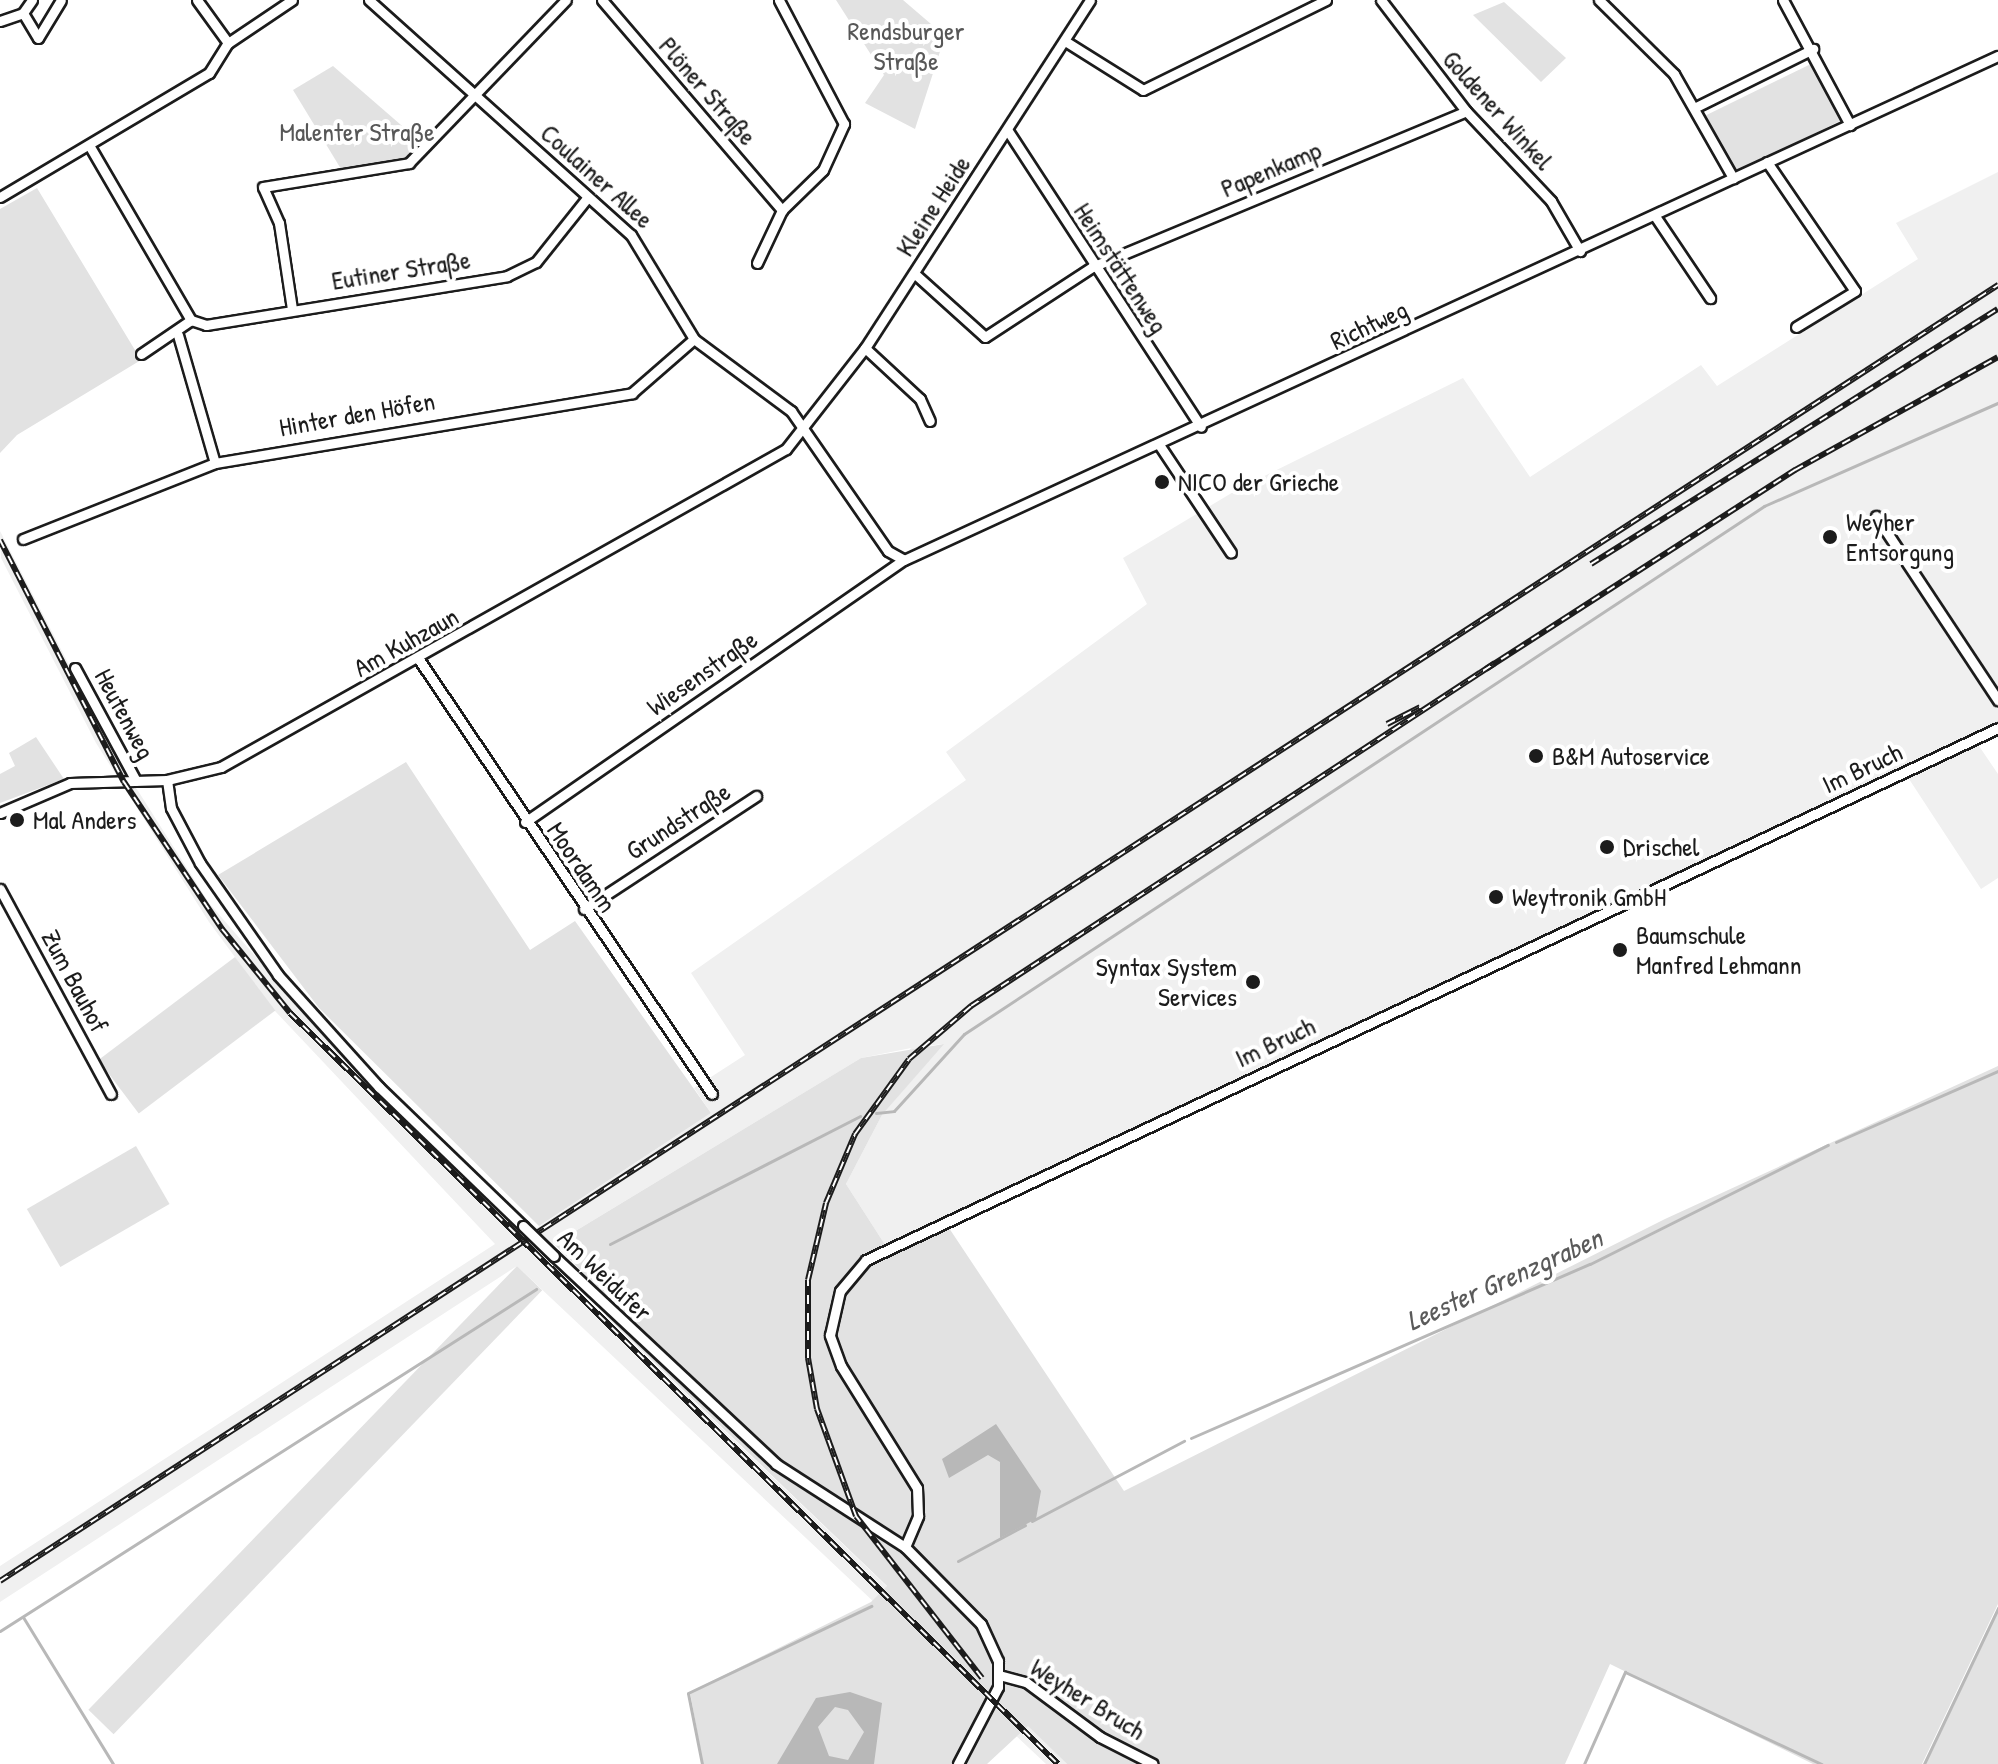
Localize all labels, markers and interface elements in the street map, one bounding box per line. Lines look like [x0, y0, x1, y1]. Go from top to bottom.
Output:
park label: Rendsburger Straße [847, 15, 965, 76]
street label: Plöner Straße [653, 31, 763, 151]
street label: Goldener Winkel [1436, 44, 1560, 176]
park label: Malenter Straße [279, 116, 435, 148]
street label: Coulainer Allee [534, 117, 660, 235]
street label: Papenkamp [1216, 134, 1326, 204]
street label: Kleine Heide [889, 150, 977, 262]
street label: Heimstättenweg [1067, 197, 1175, 339]
street label: Eutiner Straße [329, 244, 473, 296]
street label: Richtweg [1325, 294, 1413, 356]
street label: Hinter den Höfen [277, 385, 437, 443]
place label: NICO der Grieche [1178, 466, 1339, 498]
marker: NICO der Grieche [1153, 473, 1171, 491]
place label: Weyher Entsorgung [1846, 506, 1954, 568]
marker: Weyher Entsorgung [1821, 528, 1839, 546]
street label: Am Kuhzaun [348, 601, 464, 683]
street label: Wiesenstraße [641, 624, 763, 722]
street label: Heutenweg [88, 663, 162, 765]
street label: Im Bruch [1817, 736, 1907, 800]
place label: B&M Autoservice [1552, 740, 1710, 772]
marker: B&M Autoservice [1527, 747, 1545, 765]
street label: Grundstraße [620, 776, 736, 866]
place label: Mal Anders [33, 804, 137, 836]
marker: Mal Anders [8, 811, 26, 829]
street label: Moordamm [541, 816, 623, 918]
place label: Drischel [1623, 831, 1699, 863]
marker: Drischel [1598, 838, 1616, 856]
place label: Weytronik GmbH [1512, 881, 1666, 913]
marker: Weytronik GmbH [1487, 888, 1505, 906]
place label: Baumschule Manfred Lehmann [1636, 919, 1802, 980]
street label: Zum Bauhof [35, 924, 115, 1038]
marker: Baumschule Manfred Lehmann [1611, 941, 1629, 959]
place label: Syntax System Services [1096, 951, 1237, 1012]
marker: Syntax System Services [1244, 973, 1262, 991]
street label: Im Bruch [1230, 1010, 1320, 1074]
water label: Leester Grenzgraben [1401, 1221, 1607, 1337]
street label: Am Weidufer [551, 1223, 659, 1327]
street label: Weyher Bruch [1025, 1652, 1151, 1746]

